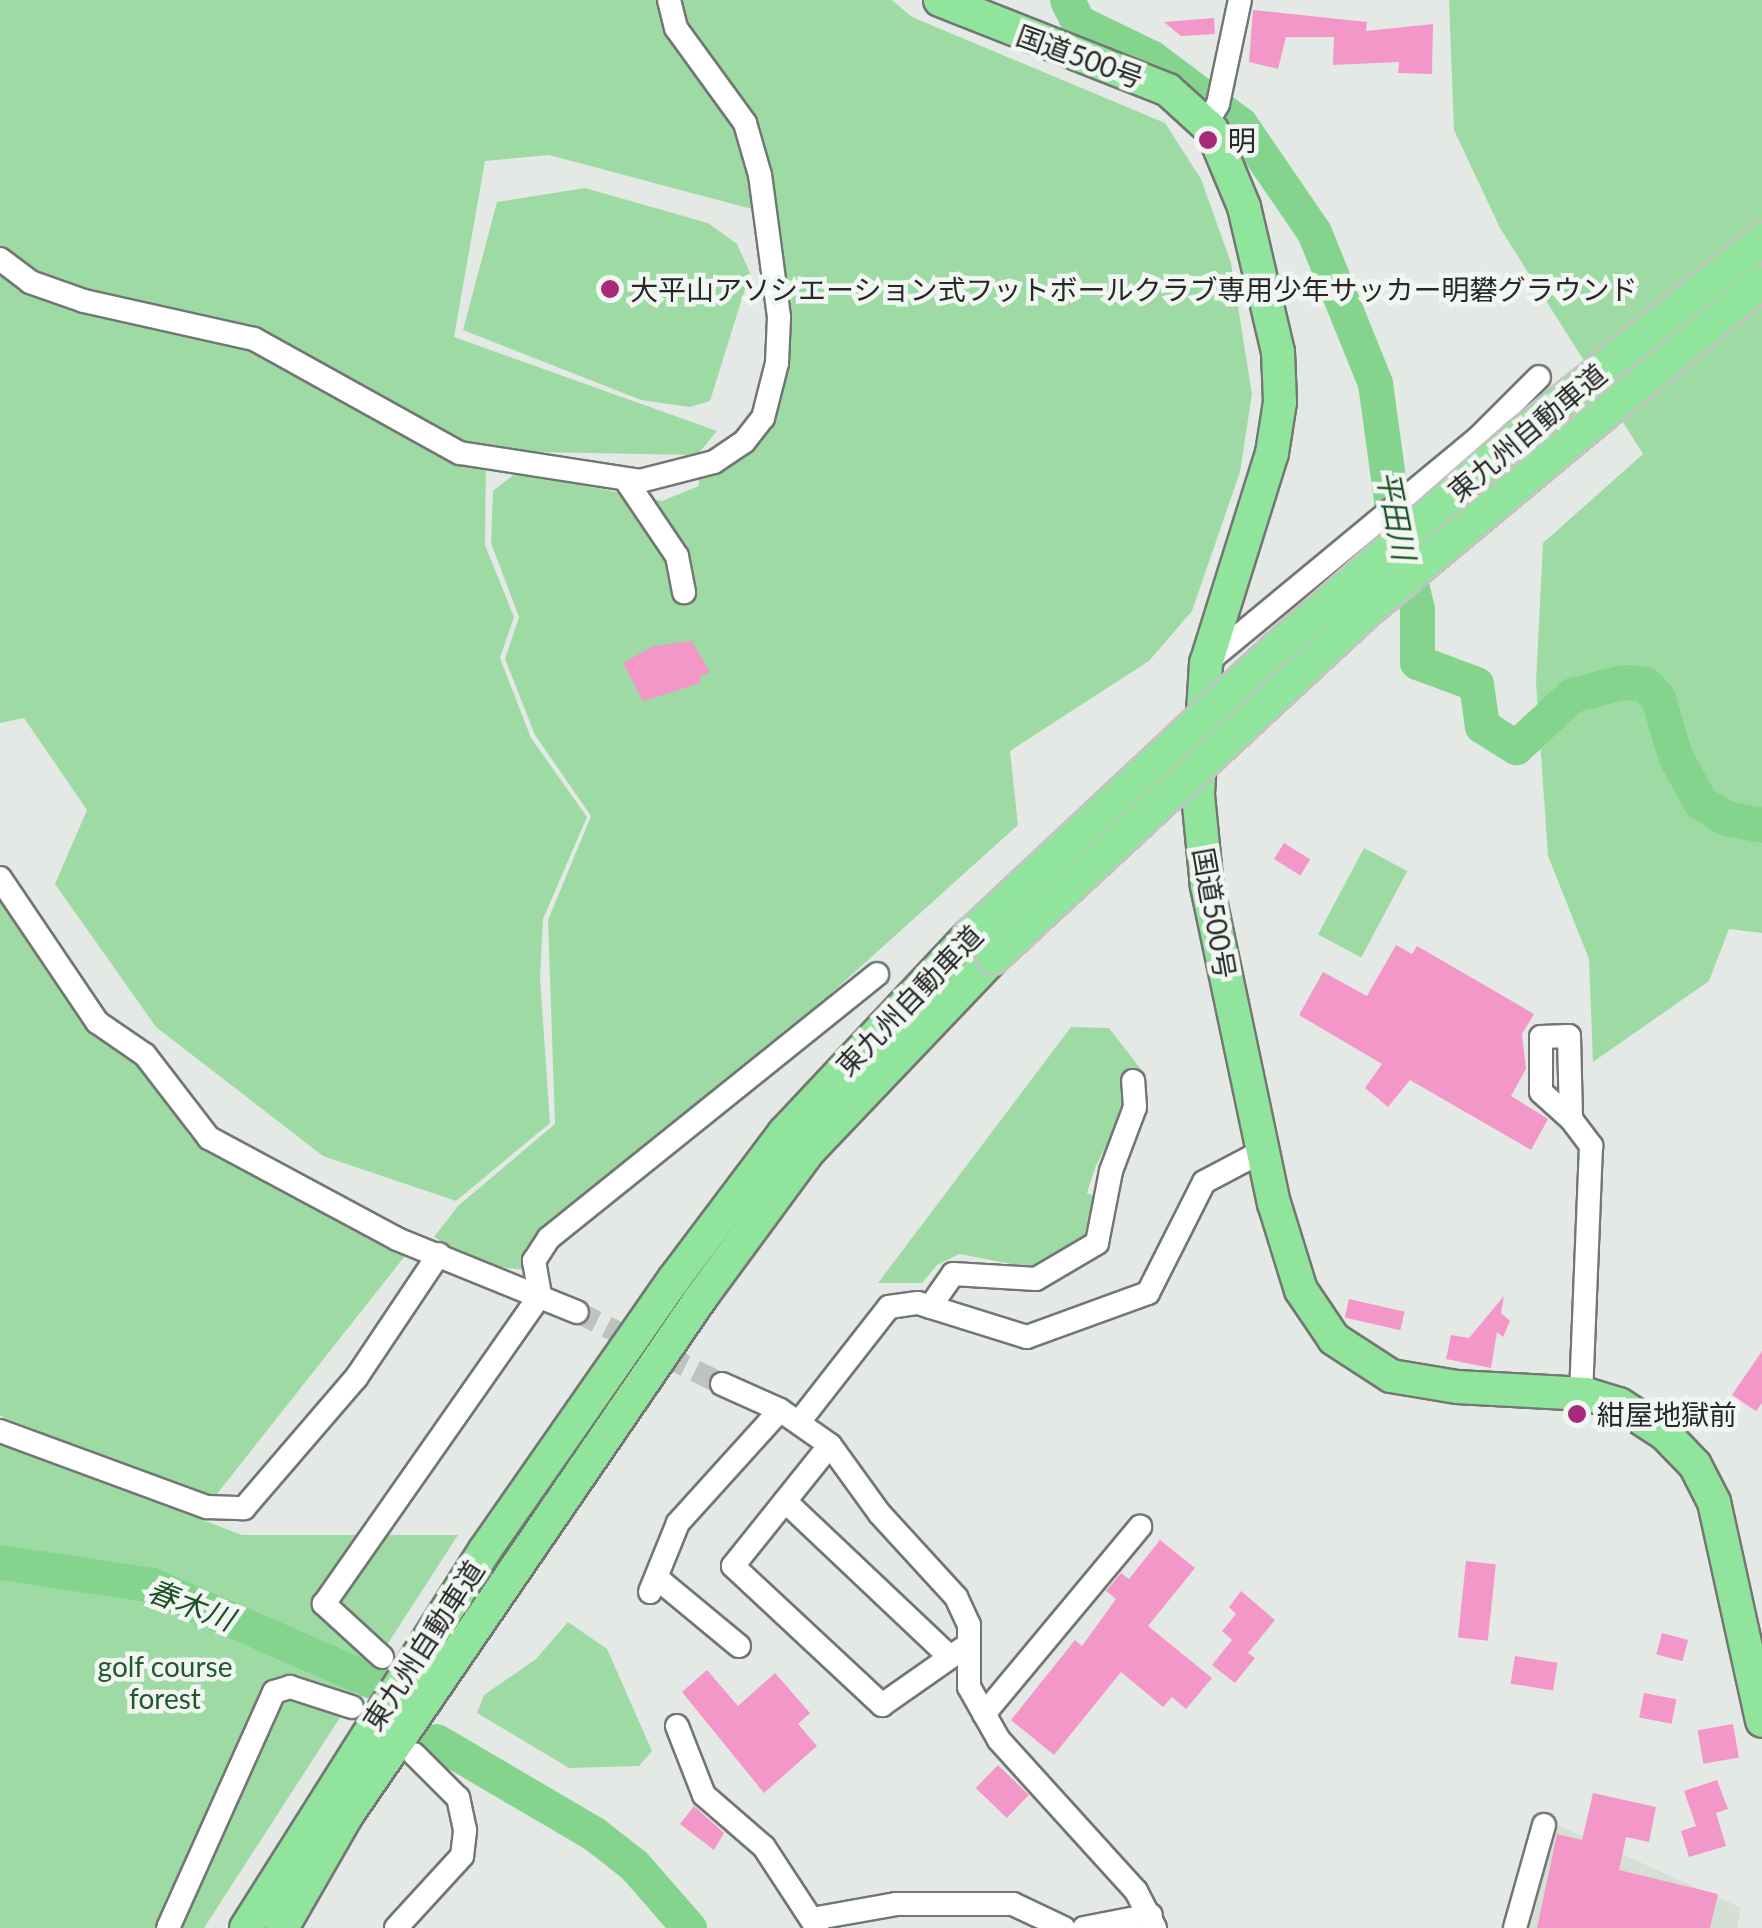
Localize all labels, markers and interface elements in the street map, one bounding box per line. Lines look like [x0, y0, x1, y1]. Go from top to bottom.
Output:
street label: 国道500号 [1012, 18, 1148, 94]
place label: 明 [1228, 123, 1256, 157]
marker: 明 [1197, 129, 1219, 151]
place label: 大平山アソシエーション式フットボールクラブ専用少年サッカー明礬グラウンド [630, 272, 1638, 306]
marker: 大平山アソシエーション式フットボールクラブ専用少年サッカー明礬グラウンド [599, 278, 621, 300]
street label: 東九州自動車道 [1441, 356, 1613, 508]
water label: 平田川 [1371, 467, 1423, 563]
street label: 国道500号 [1187, 845, 1243, 981]
street label: 東九州自動車道 [829, 918, 989, 1082]
place label: 紺屋地獄前 [1597, 1397, 1737, 1431]
marker: 紺屋地獄前 [1566, 1403, 1588, 1425]
street label: 東九州自動車道 [356, 1554, 490, 1736]
water label: 春木川 [143, 1571, 239, 1637]
park label: golf course forest [97, 1649, 233, 1715]

